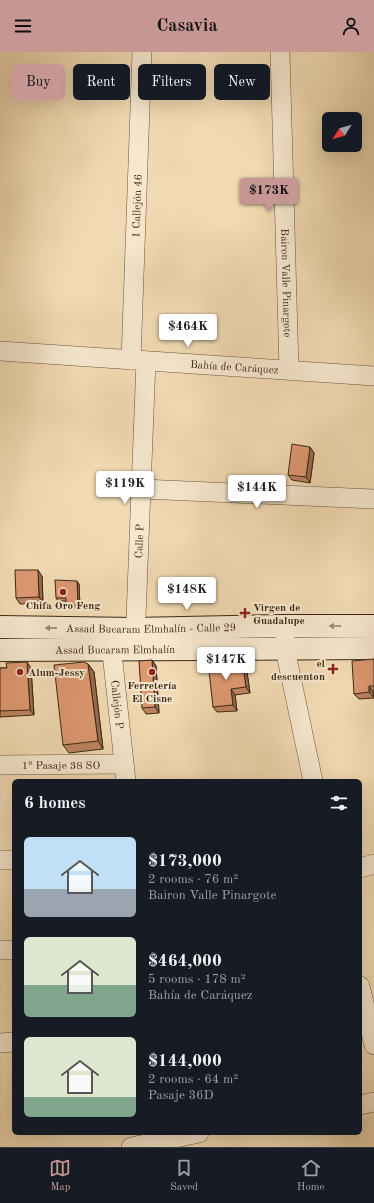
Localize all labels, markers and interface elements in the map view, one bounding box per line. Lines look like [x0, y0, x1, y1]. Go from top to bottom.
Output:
icon: menu [12, 15, 34, 37]
icon: person [340, 15, 362, 37]
text: Casavia [156, 17, 218, 35]
chip: Buy [12, 64, 65, 100]
chip: Rent [73, 64, 130, 100]
chip: Filters [138, 64, 206, 100]
chip: New [214, 64, 270, 100]
north arrow [322, 112, 362, 152]
map controls [322, 112, 362, 152]
street label: 1 Callejón 46 [131, 174, 145, 238]
pin: $173K [241, 178, 297, 212]
text: $173K [249, 184, 289, 197]
street label: Bairon Valle Pinargote [278, 228, 292, 338]
pin: $464K [160, 314, 216, 348]
text: $464K [168, 320, 208, 333]
street label: Bahía de Caráquez [190, 360, 279, 377]
pin: $119K [97, 471, 153, 505]
pin: $144K [229, 475, 285, 509]
text: $119K [105, 477, 145, 490]
text: $144K [237, 481, 277, 494]
street label: Calle P [134, 524, 147, 559]
pin: $148K [159, 577, 215, 611]
text: $148K [167, 583, 207, 596]
marker: Chifa Oro Feng [58, 587, 68, 597]
place label: Chifa Oro Feng [26, 601, 100, 612]
place label: Virgen de Guadalupe [253, 603, 305, 627]
marker: Virgen de Guadalupe [240, 608, 250, 618]
street label: Assad Bucaram Elmhalín - Calle 29 [66, 623, 236, 636]
one-way arrow [328, 623, 341, 629]
one-way arrow [45, 624, 57, 631]
street label: Assad Bucaram Elmhalín [55, 645, 175, 657]
pin: $147K [198, 647, 254, 681]
text: $147K [206, 653, 246, 666]
place label: el descuenton [271, 659, 326, 683]
marker: el descuenton [328, 664, 338, 674]
marker: Alum-Jessy [15, 667, 25, 677]
marker: Ferretería El Cisne [147, 667, 157, 677]
place label: Alum-Jessy [28, 668, 85, 679]
street label: Callejón P [108, 680, 124, 730]
place label: Ferretería El Cisne [127, 681, 177, 705]
street label: 1º Pasaje 38 SO [22, 761, 100, 772]
icon: filters [328, 792, 350, 814]
text: 6 homes [24, 795, 86, 812]
icon: home [56, 853, 104, 901]
text: $173,000 [148, 853, 222, 870]
text: 2 rooms · 76 m² [148, 873, 238, 886]
text: Bairon Valle Pinargote [148, 889, 277, 902]
icon: home [56, 953, 104, 1001]
text: $464,000 [148, 953, 222, 970]
text: 5 rooms · 178 m² [148, 973, 246, 986]
text: Bahía de Caráquez [148, 989, 253, 1002]
icon: home [56, 1053, 104, 1101]
text: $144,000 [148, 1053, 222, 1070]
text: 2 rooms · 64 m² [148, 1073, 238, 1086]
text: Pasaje 36D [148, 1089, 214, 1102]
tab: Map [49, 1157, 71, 1195]
tab: Saved [170, 1157, 198, 1195]
tab: Home [297, 1157, 325, 1195]

